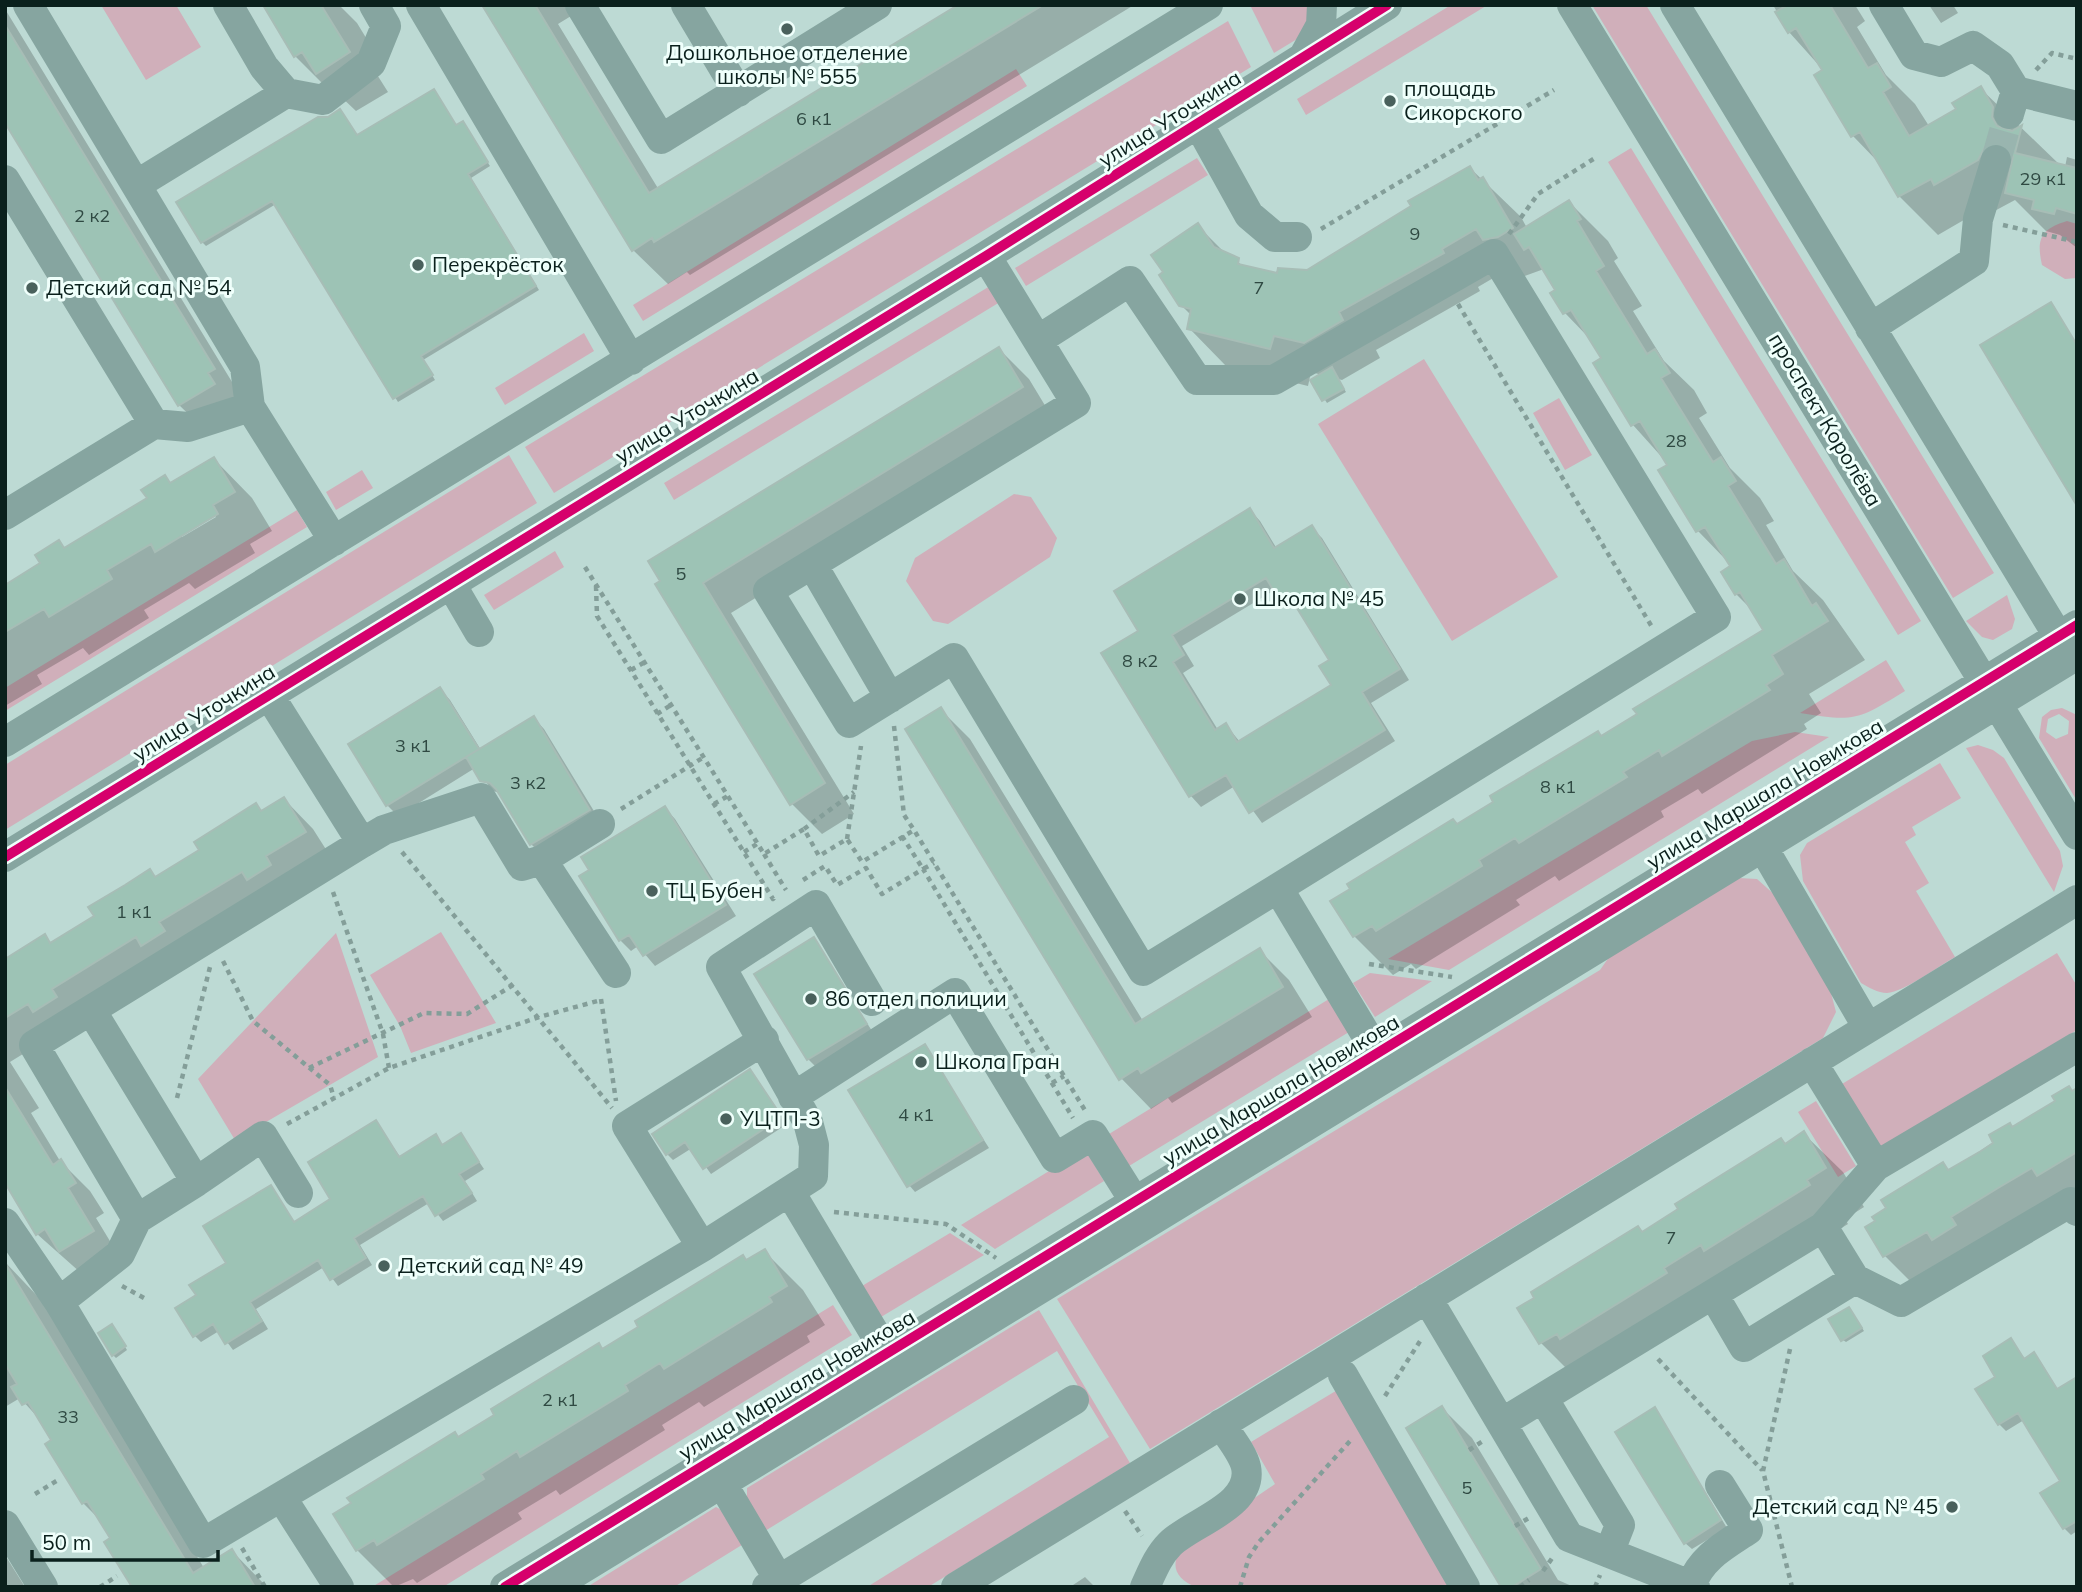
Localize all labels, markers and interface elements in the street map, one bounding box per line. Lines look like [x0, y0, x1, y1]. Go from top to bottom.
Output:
marker: Дошкольное отделение школы № 555 [779, 21, 795, 37]
place label: Дошкольное отделение школы № 555 [666, 39, 908, 89]
street label: улица Уточкина [1093, 64, 1246, 172]
place label: площадь Сикорского [1404, 75, 1523, 125]
marker: площадь Сикорского [1382, 93, 1398, 109]
house number: 6 к1 [796, 107, 832, 130]
house number: 29 к1 [2020, 167, 2066, 190]
house number: 2 к2 [74, 204, 110, 227]
house number: 9 [1410, 222, 1420, 245]
place label: Перекрёсток [432, 251, 564, 277]
marker: Перекрёсток [410, 257, 426, 273]
place label: Детский сад № 54 [46, 274, 232, 300]
house number: 7 [1254, 276, 1264, 299]
marker: Детский сад № 54 [24, 280, 40, 296]
street label: проспект Королёва [1764, 328, 1888, 511]
street label: улица Уточкина [610, 362, 763, 468]
house number: 28 [1665, 429, 1687, 452]
house number: 5 [676, 562, 687, 585]
place label: Школа № 45 [1254, 585, 1384, 611]
marker: Школа № 45 [1232, 591, 1248, 607]
house number: 8 к2 [1122, 649, 1158, 672]
street label: улица Уточкина [127, 658, 280, 766]
street label: улица Маршала Новикова [1641, 712, 1888, 874]
house number: 3 к1 [395, 734, 431, 757]
house number: 3 к2 [510, 771, 546, 794]
house number: 8 к1 [1540, 775, 1576, 798]
place label: ТЦ Бубен [666, 877, 763, 903]
marker: ТЦ Бубен [644, 883, 660, 899]
house number: 1 к1 [116, 900, 152, 923]
place label: 86 отдел полиции [825, 985, 1007, 1011]
marker: 86 отдел полиции [803, 991, 819, 1007]
street label: улица Маршала Новикова [1157, 1008, 1404, 1170]
place label: Школа Гран [935, 1048, 1060, 1074]
marker: Школа Гран [913, 1054, 929, 1070]
house number: 4 к1 [898, 1103, 934, 1126]
place label: УЦТП-3 [739, 1105, 821, 1131]
marker: УЦТП-3 [718, 1111, 734, 1127]
house number: 7 [1666, 1226, 1676, 1249]
place label: Детский сад № 49 [398, 1252, 584, 1278]
marker: Детский сад № 49 [376, 1258, 392, 1274]
street label: улица Маршала Новикова [673, 1303, 920, 1465]
house number: 2 к1 [542, 1388, 578, 1411]
house number: 33 [57, 1405, 79, 1428]
house number: 5 [1462, 1476, 1473, 1499]
place label: Детский сад № 45 [1752, 1493, 1938, 1519]
marker: Детский сад № 45 [1944, 1499, 1960, 1515]
scale bar [32, 1518, 217, 1562]
text: 50 m [42, 1529, 91, 1555]

